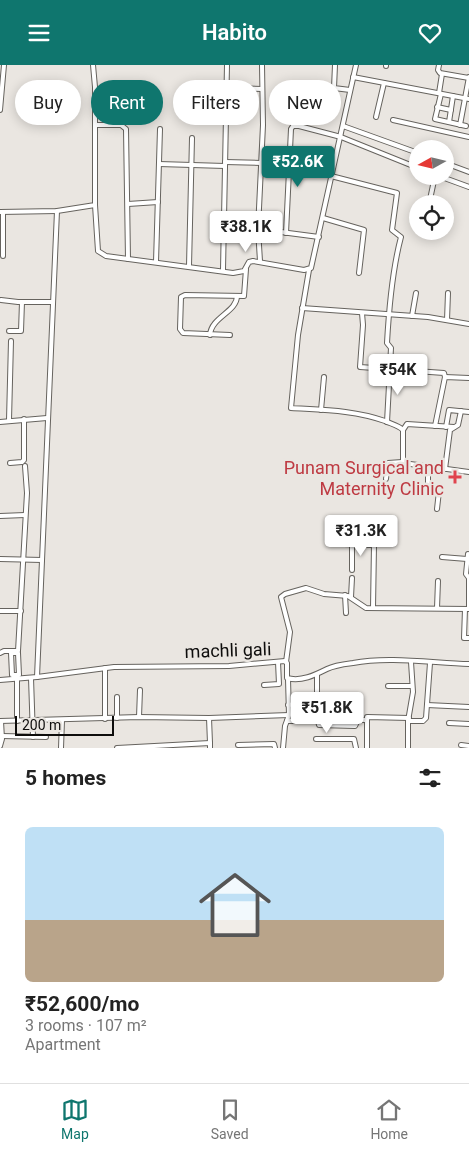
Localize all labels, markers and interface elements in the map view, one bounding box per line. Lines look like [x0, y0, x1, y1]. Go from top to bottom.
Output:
icon: menu [25, 19, 53, 47]
icon: heart [416, 19, 444, 47]
text: Habito [202, 20, 267, 45]
chip: Buy [15, 80, 81, 125]
chip: Rent [91, 80, 163, 125]
chip: Filters [173, 80, 259, 125]
chip: New [269, 80, 341, 125]
north arrow [409, 140, 454, 185]
map controls [409, 140, 454, 240]
pin: ₹52.6K [257, 145, 339, 188]
text: ₹52.6K [273, 152, 323, 171]
button: locate [409, 195, 454, 240]
pin: ₹38.1K [205, 211, 287, 253]
text: ₹38.1K [221, 217, 271, 236]
pin: ₹54K [368, 353, 428, 396]
text: ₹54K [380, 360, 416, 379]
place label: Punam Surgical and Maternity Clinic [284, 457, 444, 499]
marker: Punam Surgical and Maternity Clinic [448, 470, 462, 484]
pin: ₹31.3K [320, 515, 402, 557]
text: ₹31.3K [336, 521, 386, 540]
street label: machli gali [184, 638, 272, 662]
pin: ₹51.8K [286, 691, 368, 734]
text: ₹51.8K [302, 698, 352, 717]
scale bar [15, 713, 114, 736]
text: 200 m [22, 717, 61, 733]
icon: filters [416, 764, 444, 792]
text: 5 homes [25, 766, 106, 790]
icon: home [190, 860, 280, 950]
text: ₹52,600/mo [25, 992, 139, 1016]
text: 3 rooms · 107 m² [25, 1016, 147, 1035]
text: Apartment [25, 1035, 101, 1054]
tab: Map [61, 1096, 89, 1142]
tab: Saved [211, 1096, 249, 1142]
tab: Home [370, 1096, 408, 1142]

